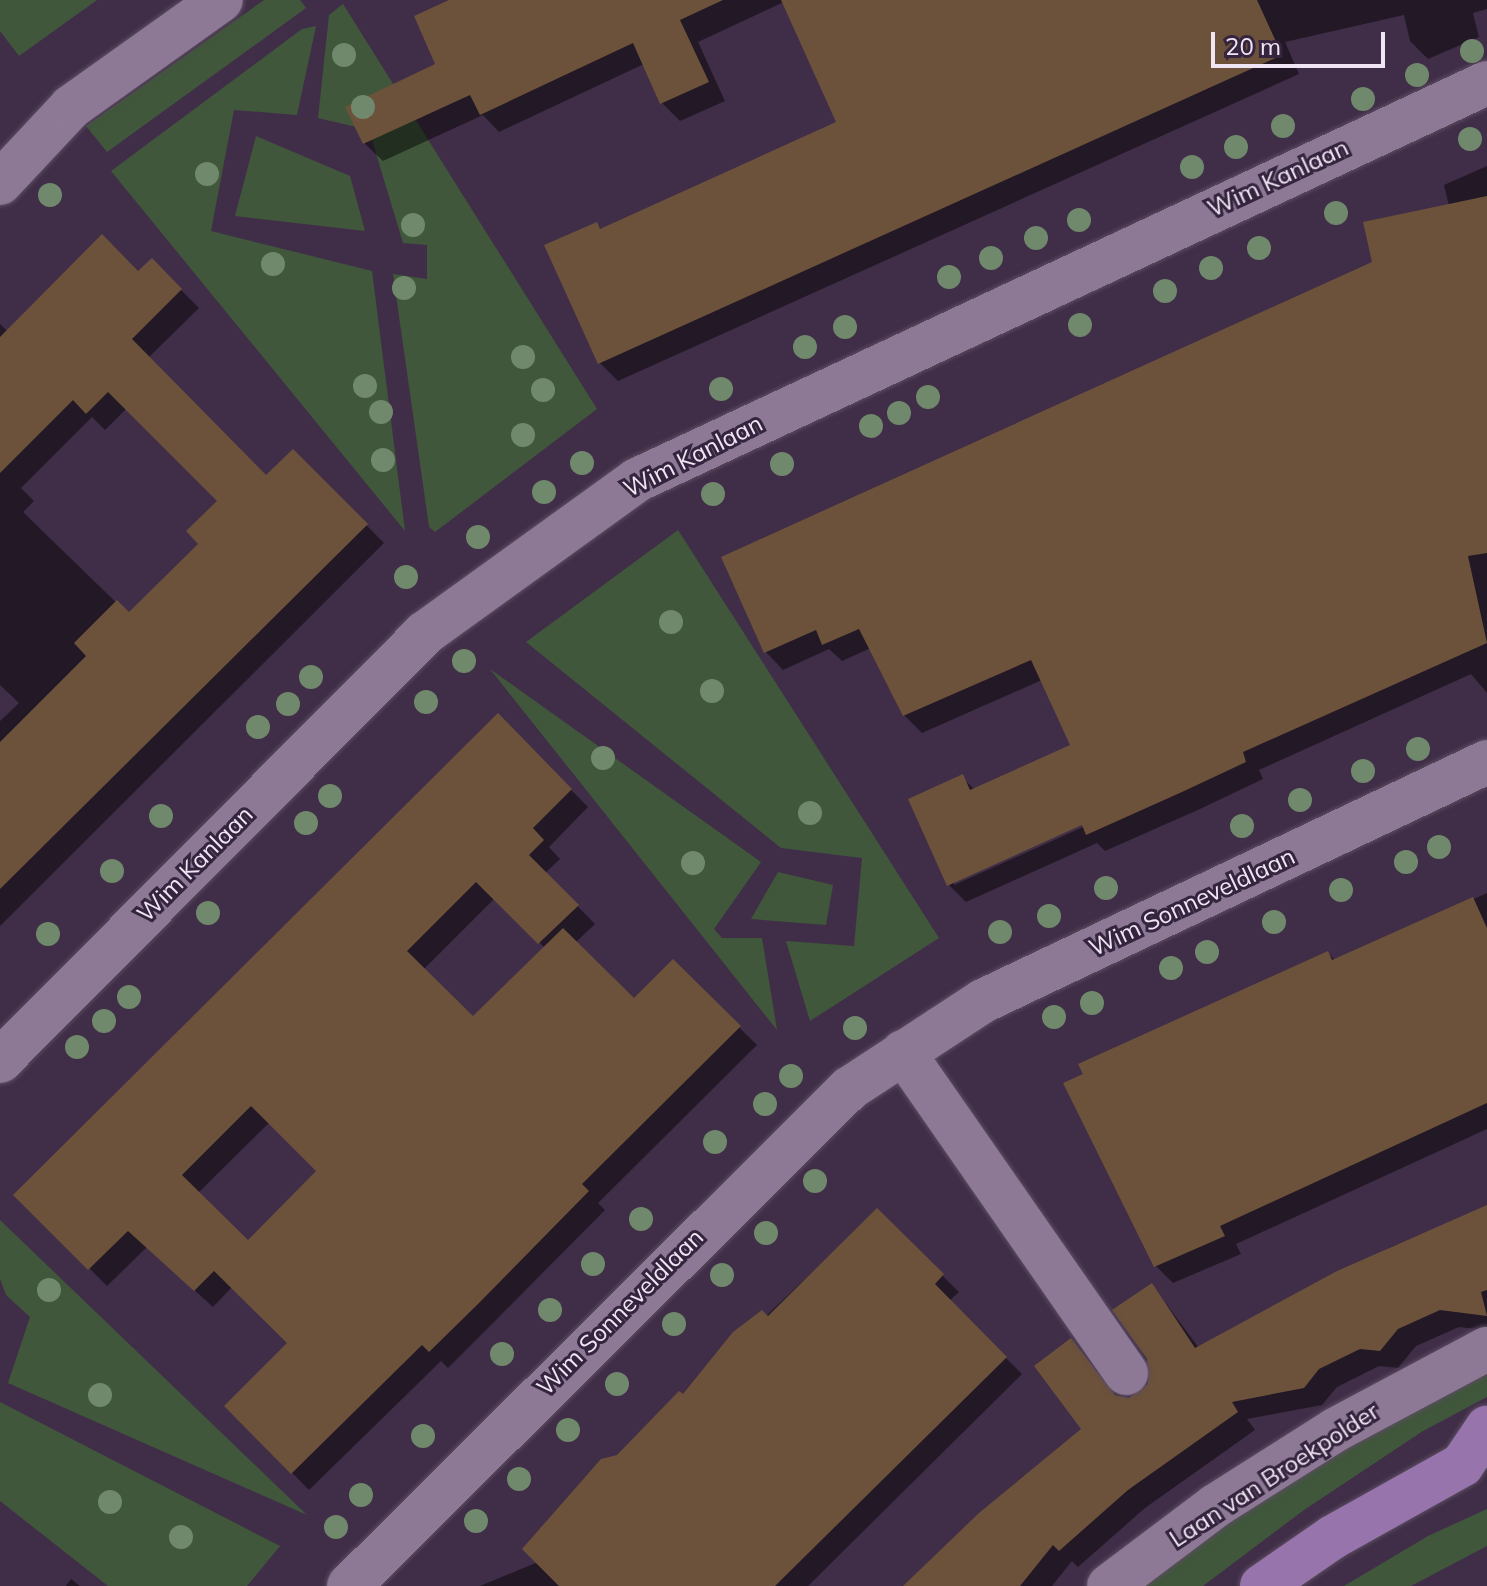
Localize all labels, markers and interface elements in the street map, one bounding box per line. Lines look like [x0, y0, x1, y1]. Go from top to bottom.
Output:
scale bar [1215, 16, 1389, 66]
text: 20 m [1225, 31, 1281, 61]
street label: Wim Kanlaan [1203, 133, 1353, 223]
street label: Wim Kanlaan [619, 409, 767, 503]
street label: Wim Kanlaan [131, 800, 259, 928]
street label: Wim Sonneveldlaan [1085, 842, 1299, 962]
street label: Wim Sonneveldlaan [531, 1223, 709, 1401]
street label: Laan van Broekpolder [1164, 1397, 1384, 1553]

